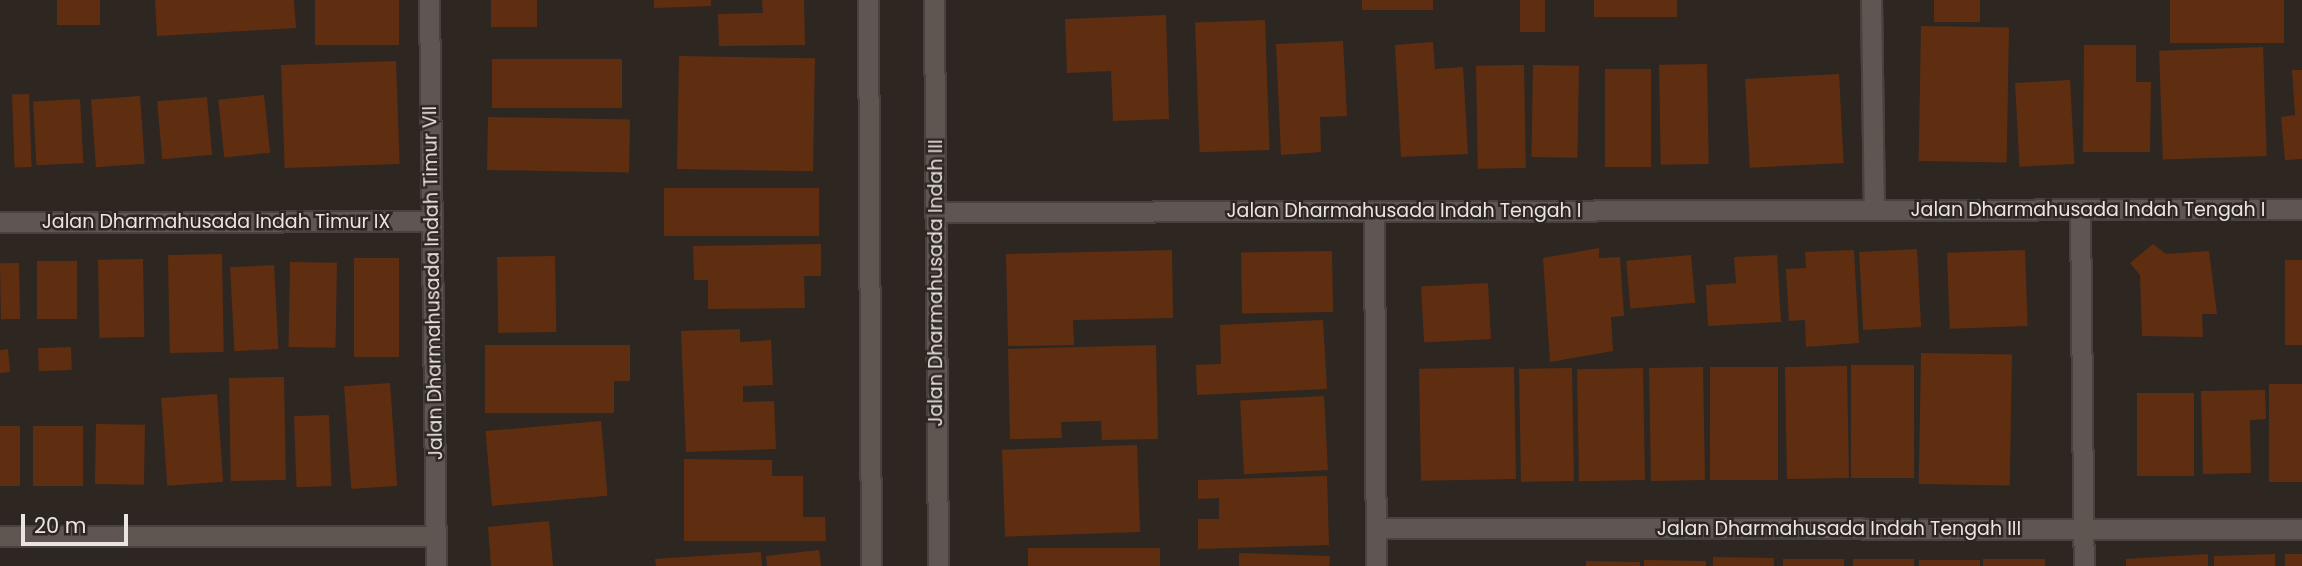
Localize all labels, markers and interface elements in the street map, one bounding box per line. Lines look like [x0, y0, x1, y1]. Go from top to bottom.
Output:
street label: Jalan Dharmahusada Indah Timur VII [419, 106, 447, 460]
street label: Jalan Dharmahusada Indah III [925, 139, 947, 427]
street label: Jalan Dharmahusada Indah Tengah I [1910, 199, 2266, 221]
street label: Jalan Dharmahusada Indah Tengah I [1226, 200, 1582, 222]
street label: Jalan Dharmahusada Indah Timur IX [42, 211, 390, 233]
scale bar [24, 500, 131, 544]
text: 20 m [34, 511, 87, 540]
street label: Jalan Dharmahusada Indah Tengah III [1657, 518, 2021, 540]

